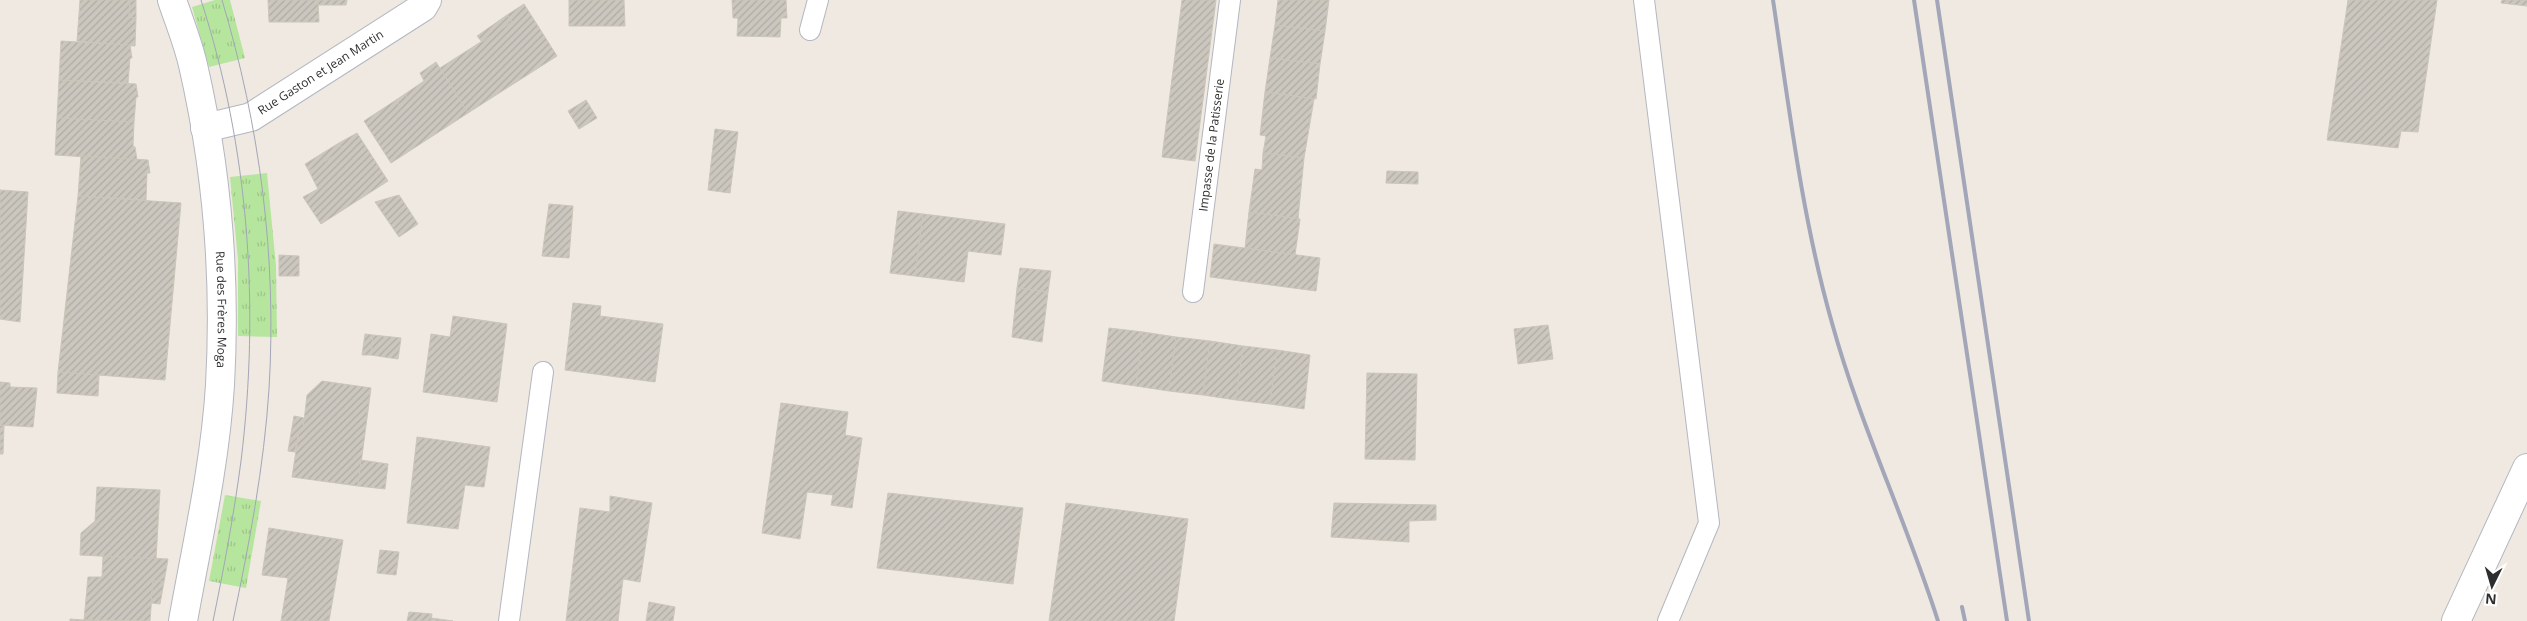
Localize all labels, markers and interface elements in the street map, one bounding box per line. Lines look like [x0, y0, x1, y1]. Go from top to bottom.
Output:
street label: Rue Gaston et Jean Martin [254, 26, 387, 119]
street label: Impasse de la Patisserie [1194, 77, 1228, 213]
street label: Rue des Frères Moga [212, 250, 231, 368]
north arrow [2467, 561, 2517, 611]
text: N [2484, 589, 2497, 609]

